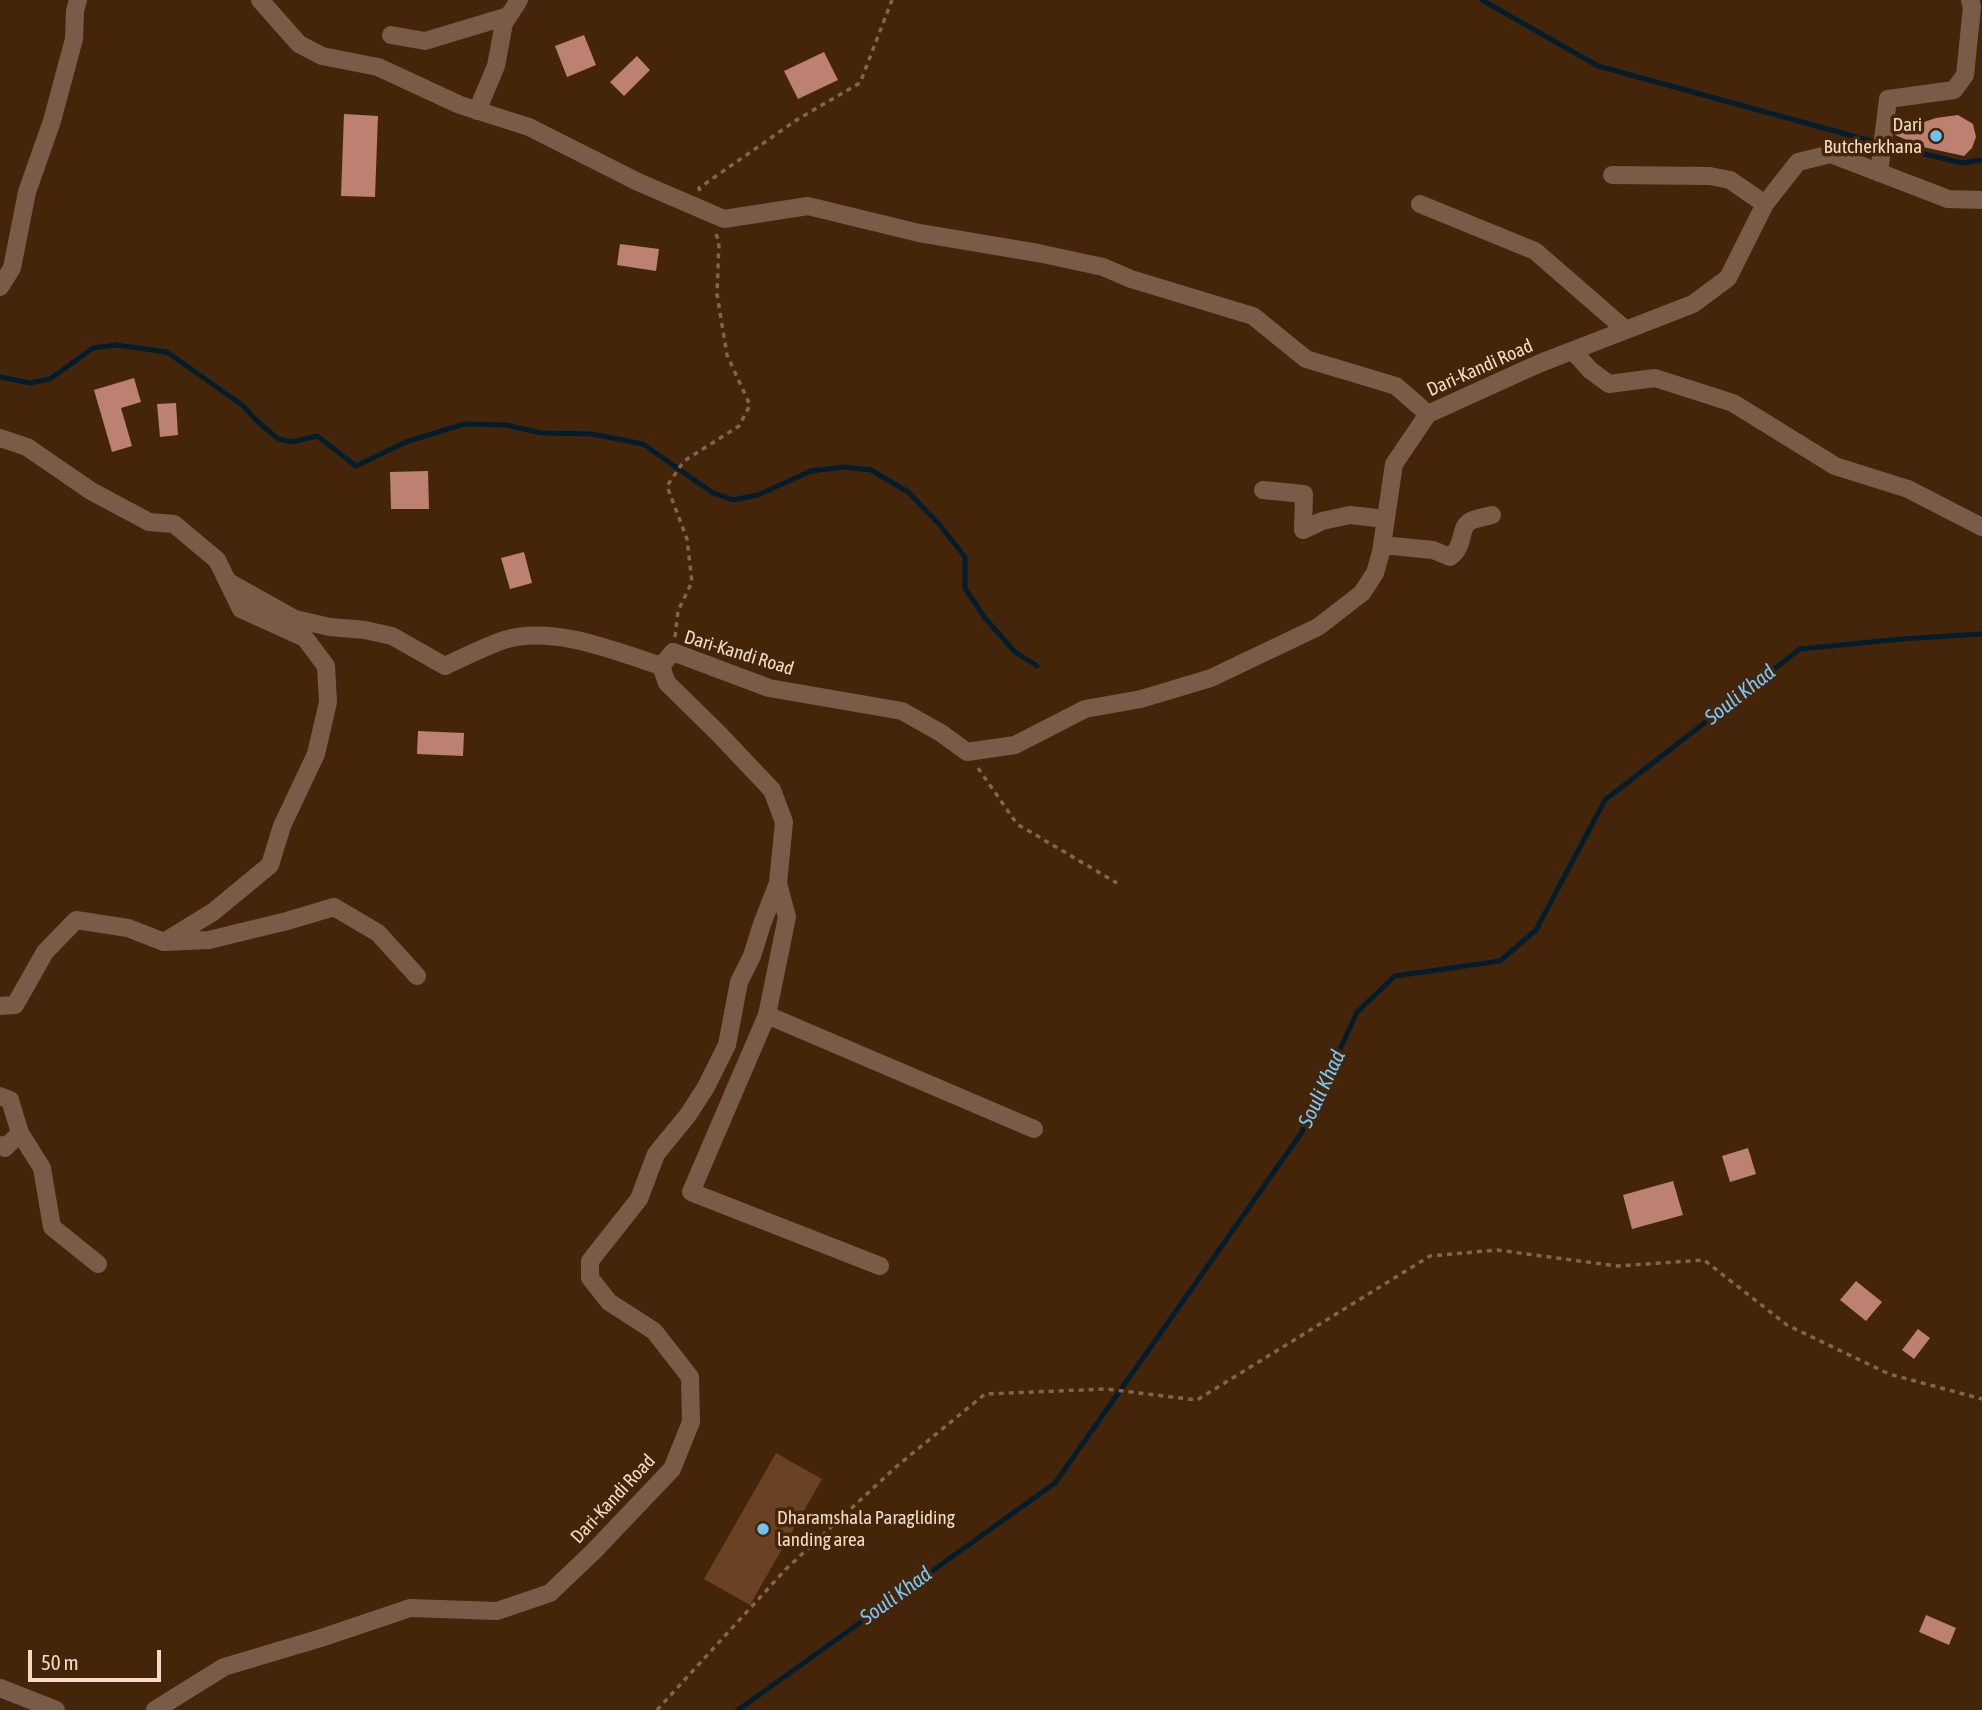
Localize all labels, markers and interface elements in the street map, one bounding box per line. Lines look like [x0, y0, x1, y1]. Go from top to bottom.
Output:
place label: Dari Butcherkhana [1824, 114, 1922, 158]
marker: Dari Butcherkhana [1928, 128, 1944, 144]
street label: Dari-Kandi Road [1424, 335, 1536, 401]
street label: Dari-Kandi Road [681, 626, 797, 680]
water label: Souli Khad [1700, 660, 1780, 730]
water label: Souli Khad [1293, 1046, 1351, 1132]
street label: Dari-Kandi Road [566, 1450, 660, 1548]
place label: Dharamshala Paragliding landing area [777, 1507, 955, 1551]
marker: Dharamshala Paragliding landing area [755, 1521, 771, 1537]
water label: Souli Khad [855, 1562, 937, 1630]
scale bar [32, 1636, 164, 1680]
text: 50 m [41, 1650, 79, 1674]

